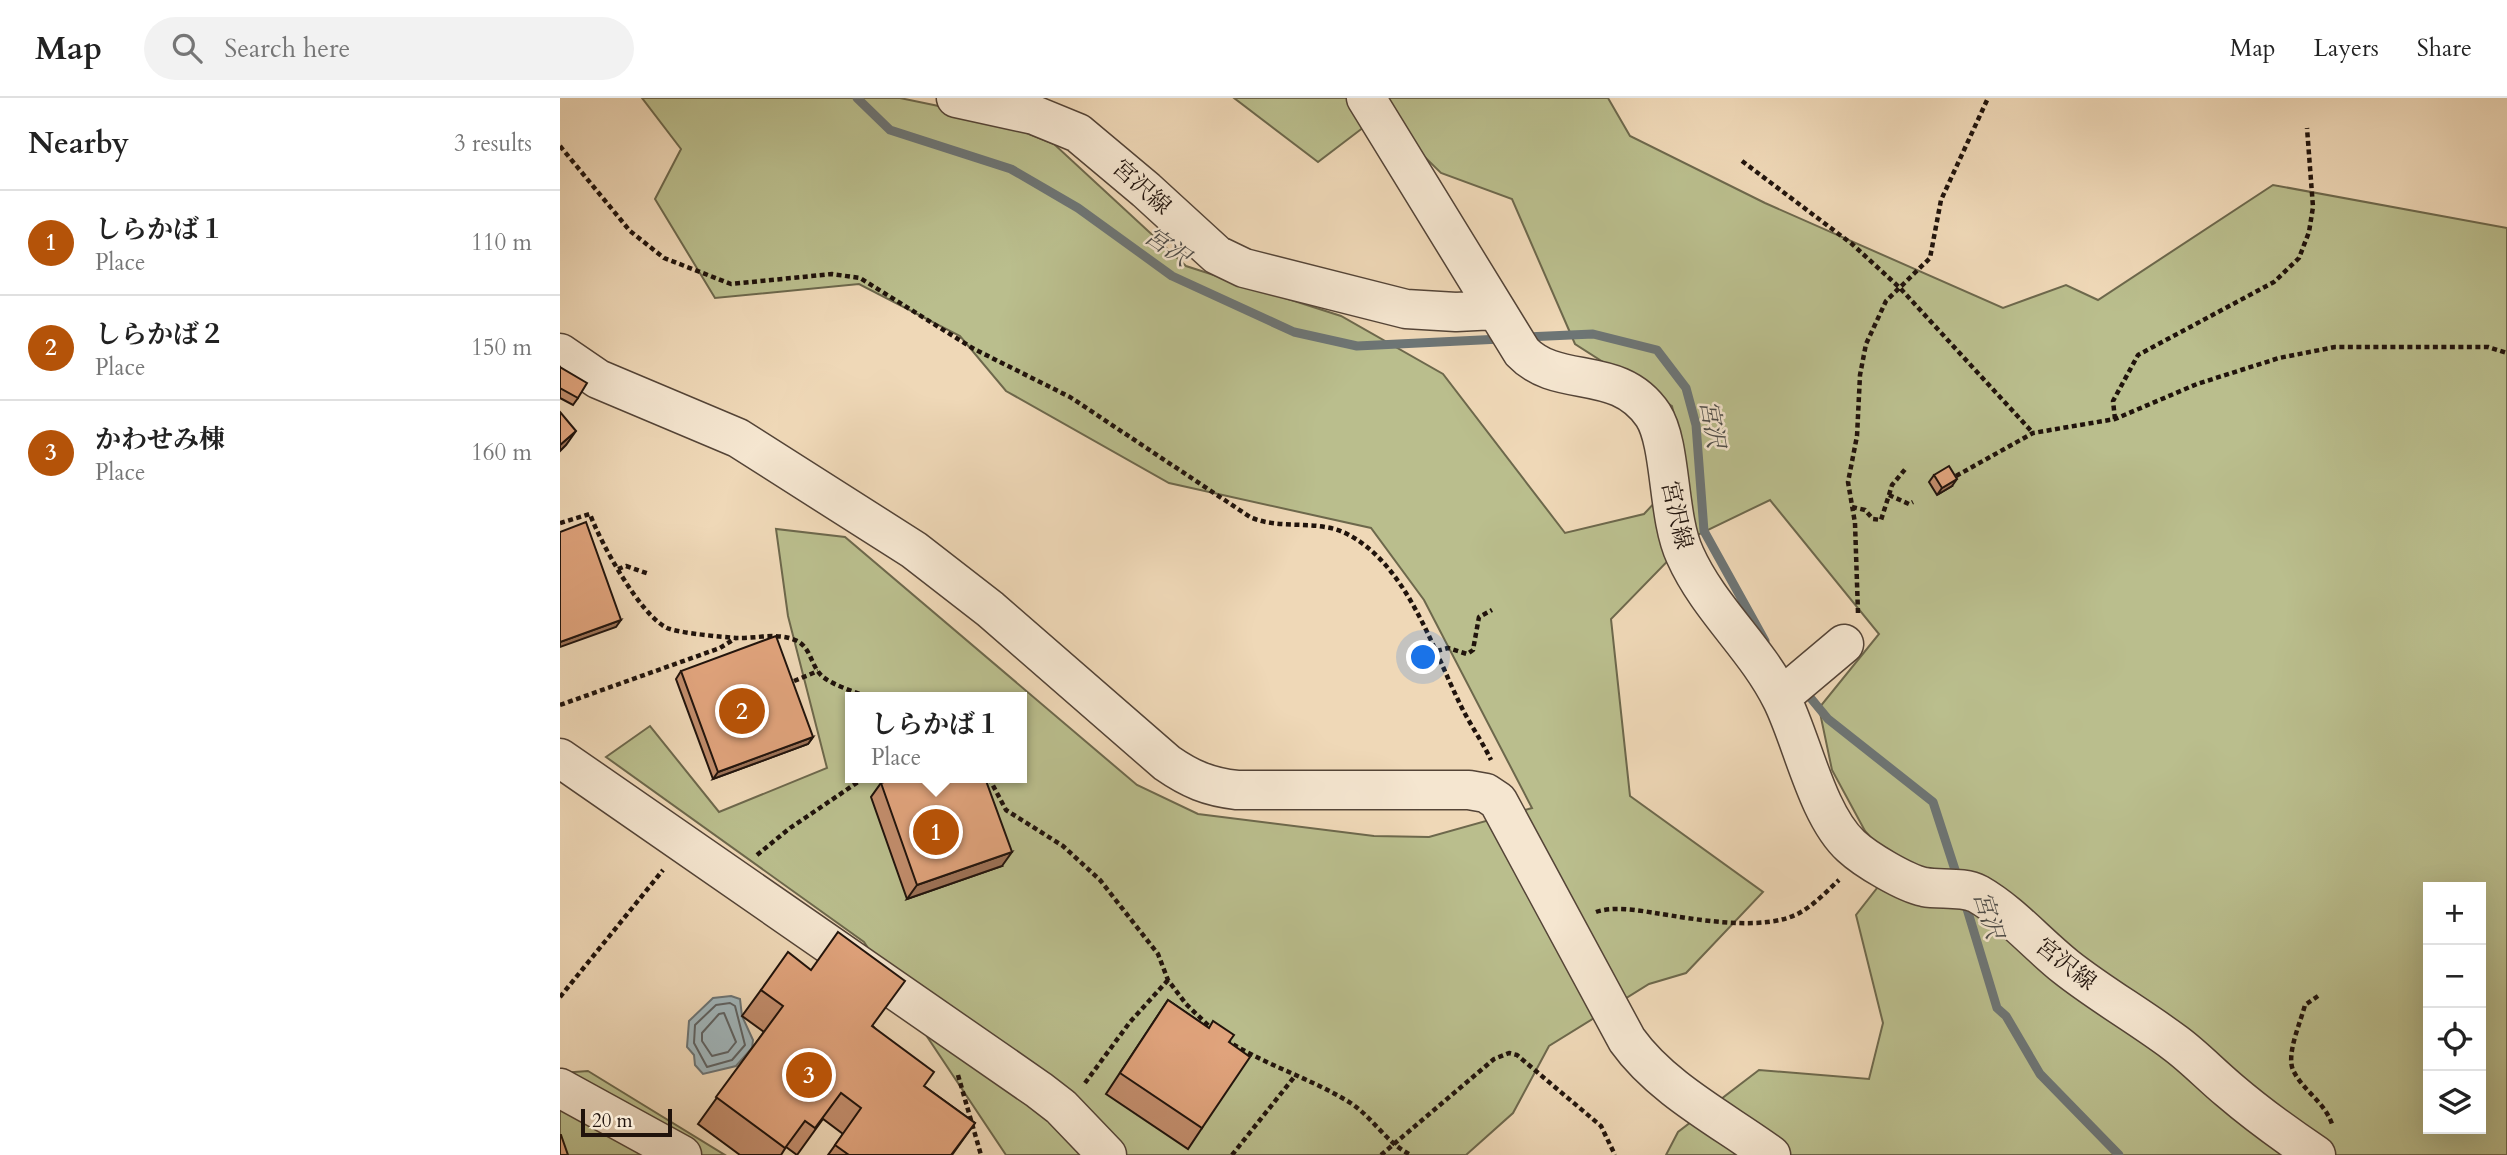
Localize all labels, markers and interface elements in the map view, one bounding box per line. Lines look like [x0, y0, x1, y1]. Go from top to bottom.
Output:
search box [144, 17, 634, 80]
text: Map [35, 26, 102, 71]
icon: search [168, 29, 206, 67]
text: Search here [224, 31, 350, 66]
text: Map [2230, 32, 2276, 65]
text: Layers [2314, 32, 2379, 65]
text: Share [2417, 32, 2472, 65]
text: Nearby [28, 123, 129, 164]
text: 3 results [454, 128, 532, 159]
street label: 宮沢線 [1106, 152, 1178, 222]
text: しらかば１ [95, 212, 225, 247]
water label: 宮沢 [1138, 220, 1199, 276]
text: 1 [45, 227, 57, 258]
text: 110 m [471, 227, 532, 258]
text: Place [95, 247, 145, 278]
text: しらかば２ [95, 317, 225, 352]
text: 2 [45, 332, 57, 363]
text: 150 m [471, 332, 532, 363]
text: Place [95, 352, 145, 383]
water label: 宮沢 [1692, 397, 1733, 453]
text: かわせみ棟 [95, 422, 225, 457]
text: 3 [45, 437, 57, 468]
text: 160 m [471, 437, 532, 468]
text: Place [95, 457, 145, 488]
street label: 宮沢線 [1654, 478, 1700, 552]
your location [1406, 640, 1440, 674]
pin: 2 [719, 685, 765, 737]
popup [845, 692, 1027, 783]
text: しらかば１ [871, 707, 1001, 742]
text: Place [871, 742, 921, 773]
pin: 1 [913, 806, 959, 858]
map controls [2423, 882, 2486, 1134]
button: + [2423, 882, 2486, 945]
water label: 宮沢 [1965, 887, 2012, 946]
street label: 宮沢線 [2029, 931, 2103, 997]
button: − [2423, 945, 2486, 1008]
button: locate [2423, 1008, 2486, 1071]
pin: 3 [786, 1049, 832, 1101]
button: layers [2423, 1071, 2486, 1134]
scale bar [581, 1106, 672, 1138]
text: 20 m [592, 1108, 633, 1134]

